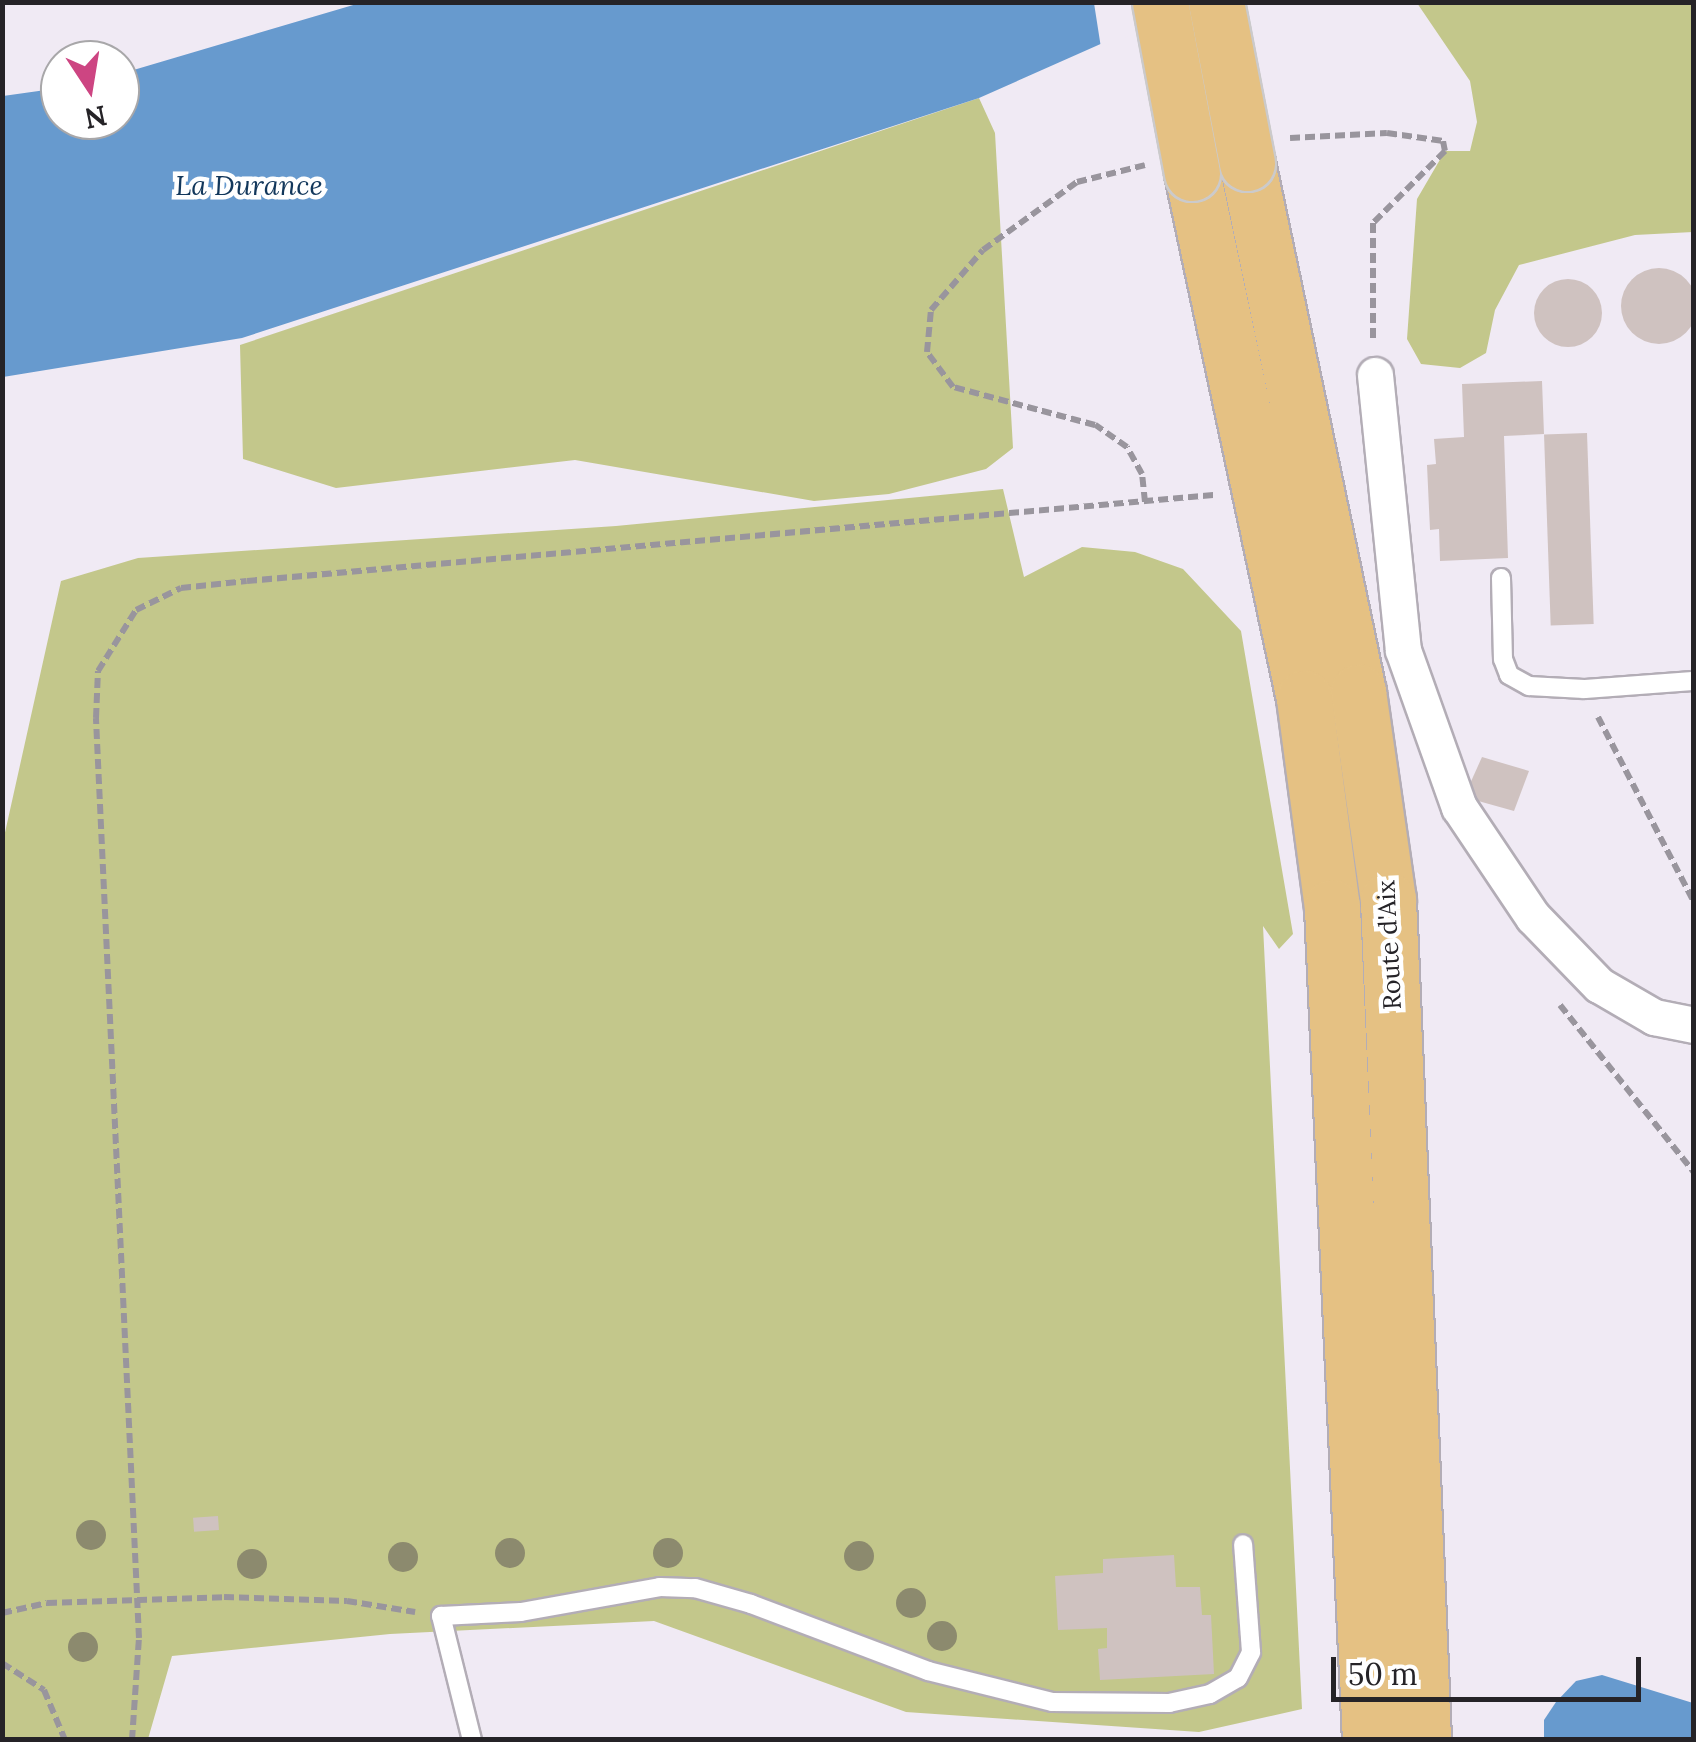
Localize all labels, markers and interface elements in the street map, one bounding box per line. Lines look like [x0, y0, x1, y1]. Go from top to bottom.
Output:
north arrow [40, 40, 140, 140]
text: N [81, 98, 110, 137]
water label: La Durance [175, 168, 323, 202]
street label: Route d'Aix [1371, 879, 1407, 1011]
scale bar [1336, 1637, 1646, 1699]
text: 50 m [1348, 1655, 1418, 1693]

